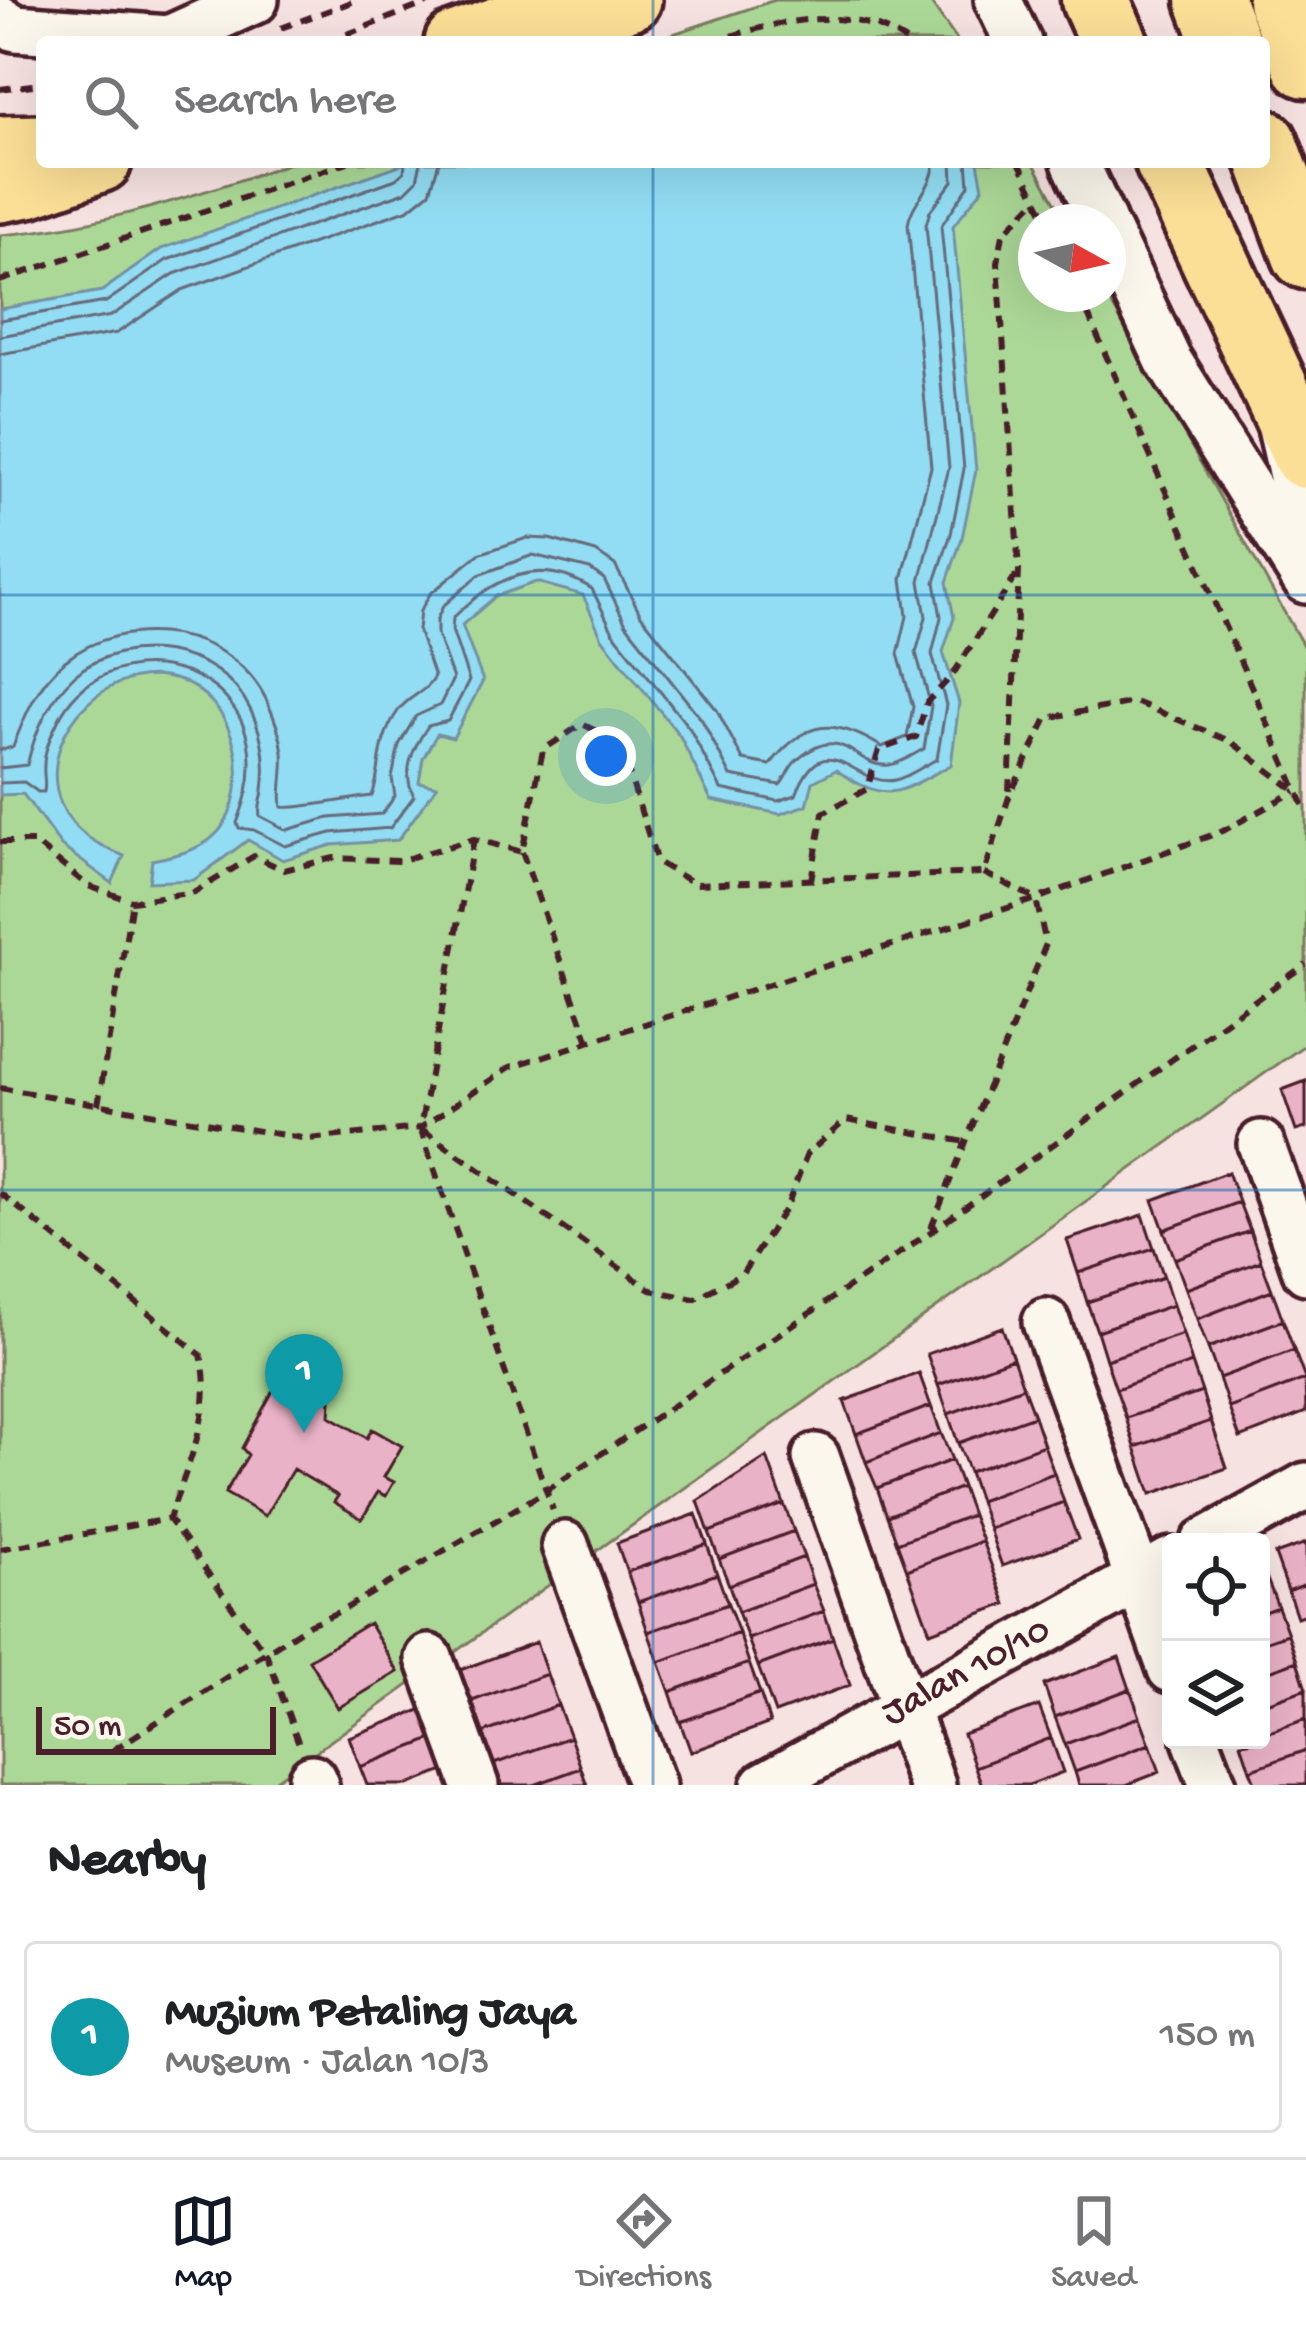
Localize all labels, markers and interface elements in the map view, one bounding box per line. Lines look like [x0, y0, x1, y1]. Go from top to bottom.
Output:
search box [36, 36, 1270, 168]
icon: search [78, 69, 144, 135]
text: Search here [174, 76, 396, 129]
north arrow [1018, 204, 1126, 312]
your location [576, 726, 636, 786]
pin: 1 [265, 1334, 343, 1433]
map controls [1162, 1533, 1270, 1749]
button: locate [1162, 1533, 1270, 1641]
street label: Jalan 10/10 [875, 1608, 1060, 1738]
button: layers [1162, 1641, 1270, 1749]
scale bar [36, 1701, 276, 1754]
text: 50 m [54, 1709, 121, 1747]
text: Nearby [48, 1833, 206, 1893]
text: Muzium Petaling Jaya [165, 1988, 575, 2041]
text: 1 [82, 2014, 98, 2060]
text: 150 m [1160, 2014, 1255, 2060]
text: Museum · Jalan 10/3 [165, 2041, 489, 2087]
tab: Map [170, 2188, 236, 2298]
tab: Directions [577, 2188, 711, 2298]
tab: Saved [1051, 2188, 1136, 2298]

